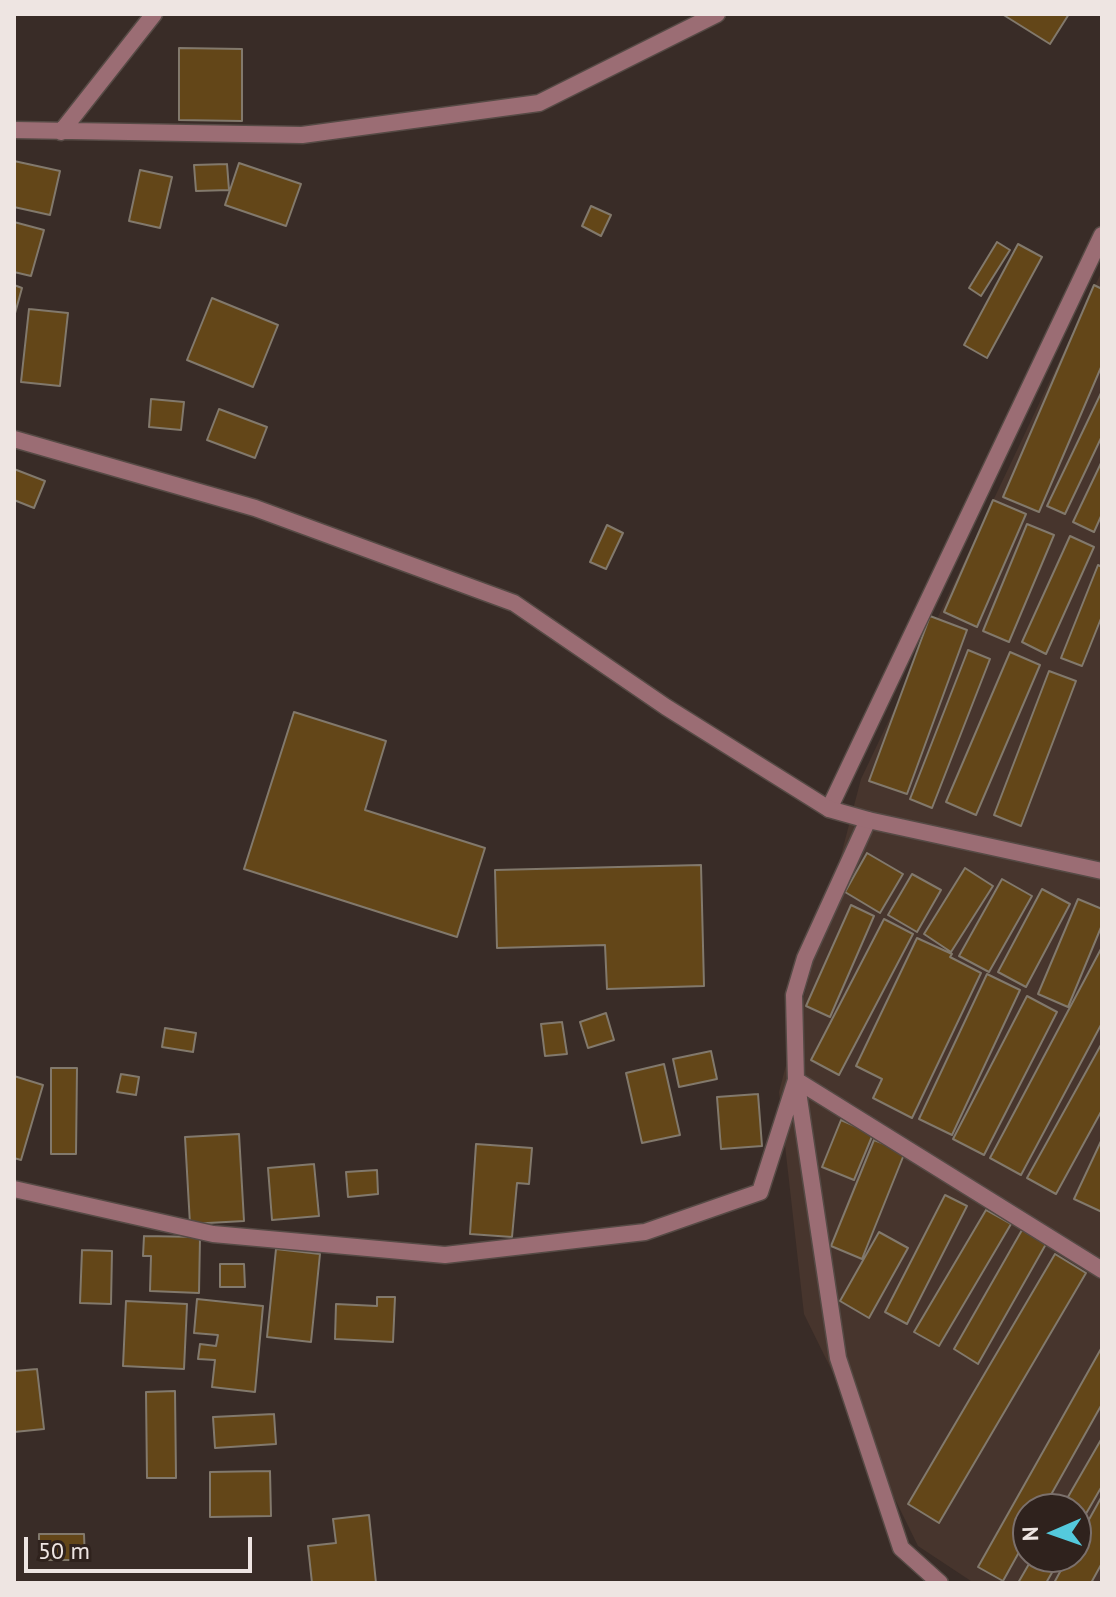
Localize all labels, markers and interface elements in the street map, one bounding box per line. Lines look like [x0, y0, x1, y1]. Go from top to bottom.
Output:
north arrow [1012, 1493, 1092, 1573]
scale bar [28, 1521, 256, 1571]
text: N [1016, 1526, 1044, 1541]
text: 50 m [38, 1535, 90, 1566]

